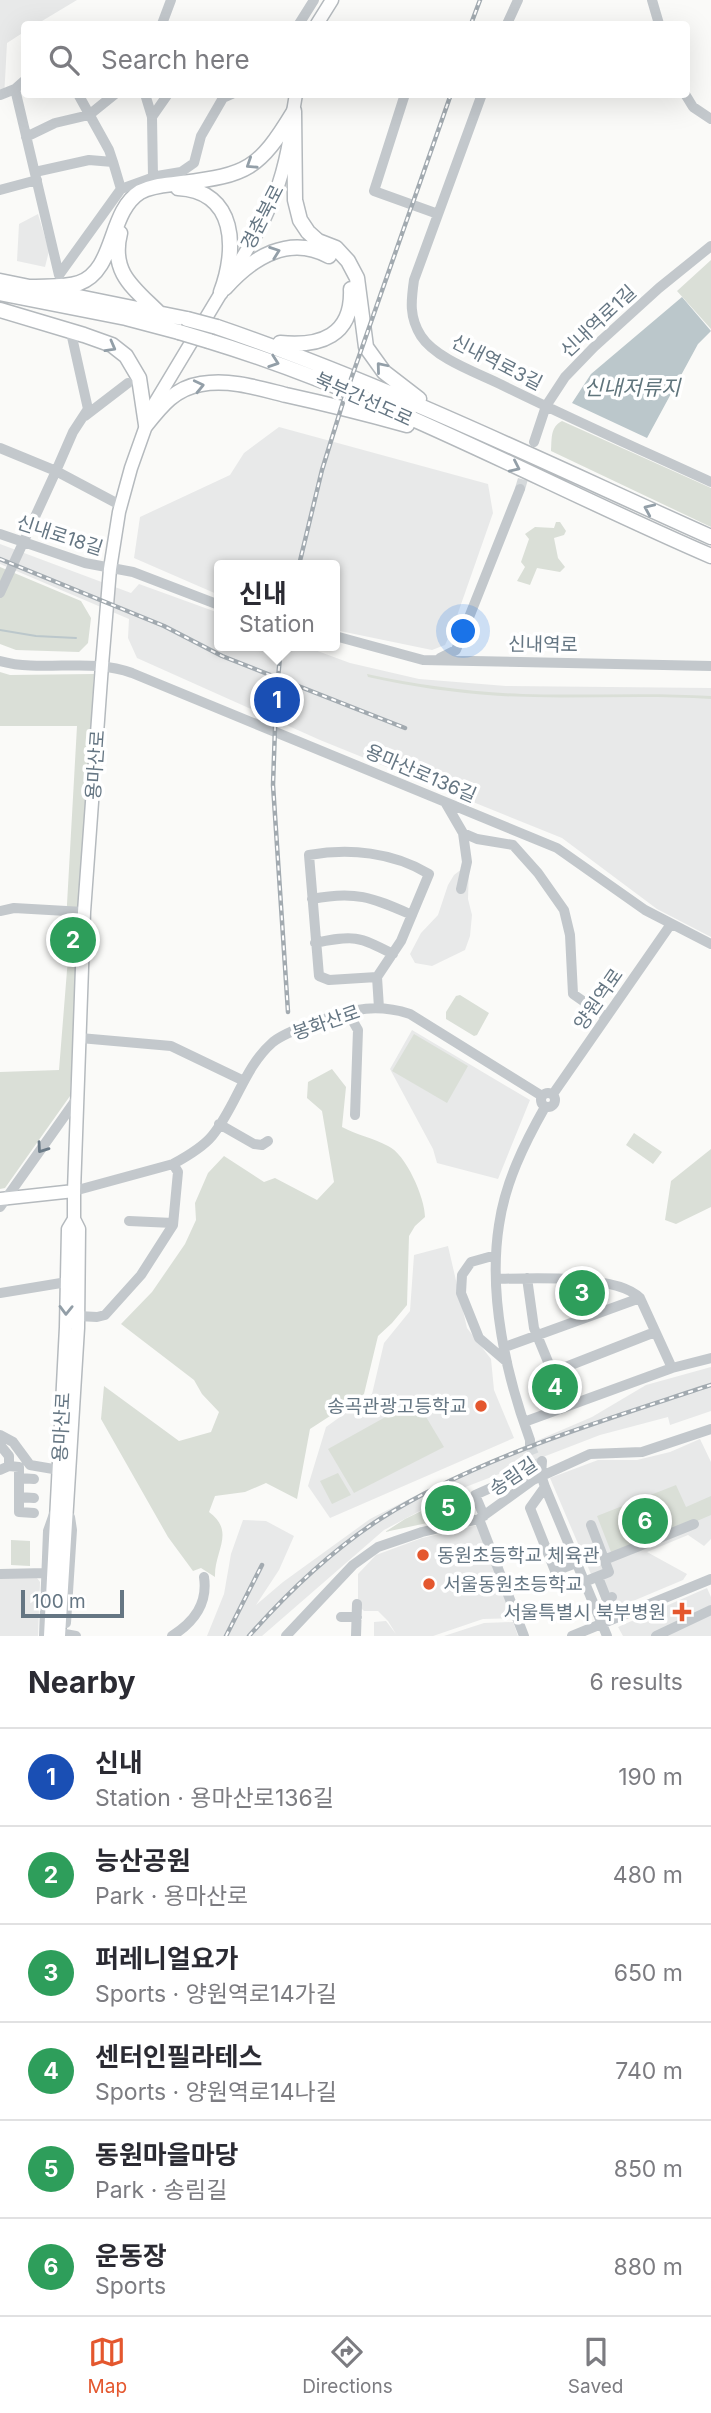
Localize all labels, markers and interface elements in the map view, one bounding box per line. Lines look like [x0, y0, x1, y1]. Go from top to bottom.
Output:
search box [21, 21, 690, 98]
icon: search [45, 41, 83, 79]
text: Search here [101, 44, 250, 75]
one-way arrow [246, 155, 259, 168]
street label: 경춘북로 [236, 181, 289, 254]
one-way arrow [269, 246, 281, 260]
street label: 신내역로1길 [556, 281, 641, 362]
street label: 신내역로3길 [447, 330, 546, 395]
one-way arrow [103, 338, 116, 352]
one-way arrow [268, 354, 280, 368]
one-way arrow [377, 362, 390, 375]
street label: 북부간선도로 [311, 368, 416, 431]
water label: 신내저류지 [584, 375, 682, 400]
one-way arrow [193, 380, 205, 394]
one-way arrow [508, 459, 520, 473]
one-way arrow [644, 503, 656, 517]
street label: 신내로18길 [14, 511, 106, 560]
popup [214, 560, 340, 651]
text: 신내 [239, 578, 287, 609]
text: Station [239, 610, 315, 638]
your location [446, 614, 480, 648]
street label: 신내역로 [508, 632, 578, 657]
pin: 1 [254, 674, 300, 726]
street label: 용마산로 [82, 729, 109, 801]
street label: 용마산로136길 [362, 740, 480, 807]
pin: 2 [50, 914, 96, 966]
street label: 양원역로 [569, 964, 628, 1035]
street label: 봉화산로 [289, 1000, 363, 1045]
one-way arrow [38, 1140, 50, 1153]
pin: 3 [559, 1267, 605, 1319]
one-way arrow [59, 1305, 74, 1316]
pin: 4 [532, 1361, 578, 1413]
street label: 용마산로 [48, 1392, 75, 1463]
place label: 송곡관광고등학교 [327, 1395, 467, 1418]
marker: 송곡관광고등학교 [473, 1398, 489, 1414]
street label: 송림길 [485, 1452, 541, 1501]
pin: 5 [425, 1482, 471, 1534]
pin: 6 [622, 1495, 668, 1547]
place label: 동원초등학교 체육관 [437, 1544, 600, 1567]
marker: 동원초등학교 체육관 [415, 1547, 431, 1563]
place label: 서울동원초등학교 [443, 1573, 583, 1596]
marker: 서울동원초등학교 [421, 1576, 437, 1592]
scale bar [21, 1587, 124, 1619]
text: 100 m [32, 1590, 86, 1613]
place label: 서울특별시 북부병원 [503, 1601, 666, 1624]
marker: 서울특별시 북부병원 [672, 1602, 692, 1622]
text: Nearby [28, 1664, 136, 1700]
text: 6 results [589, 1668, 683, 1696]
text: 신내 [95, 1747, 143, 1778]
text: 1 [46, 1763, 56, 1791]
text: 190 m [618, 1763, 683, 1791]
text: Station · 용마산로136길 [95, 1784, 334, 1812]
text: 능산공원 [95, 1845, 191, 1876]
text: 2 [44, 1861, 58, 1889]
text: 480 m [613, 1861, 683, 1889]
text: Park · 용마산로 [95, 1882, 248, 1910]
text: 퍼레니얼요가 [95, 1943, 239, 1974]
text: 3 [44, 1959, 58, 1987]
text: 650 m [614, 1959, 683, 1987]
text: Sports · 양원역로14가길 [95, 1980, 337, 2008]
text: 센터인필라테스 [95, 2041, 262, 2072]
text: 4 [43, 2057, 59, 2085]
text: 740 m [615, 2057, 683, 2085]
text: Sports · 양원역로14나길 [95, 2078, 337, 2106]
text: 동원마을마당 [95, 2139, 239, 2170]
text: 5 [44, 2155, 58, 2183]
text: 850 m [614, 2155, 683, 2183]
text: Park · 송림길 [95, 2176, 227, 2204]
text: 운동장 [95, 2240, 167, 2271]
text: 6 [44, 2253, 58, 2281]
text: 880 m [613, 2253, 683, 2281]
text: Sports [95, 2272, 166, 2300]
tab: Map [88, 2333, 127, 2398]
tab: Directions [302, 2333, 393, 2398]
tab: Saved [568, 2333, 623, 2398]

